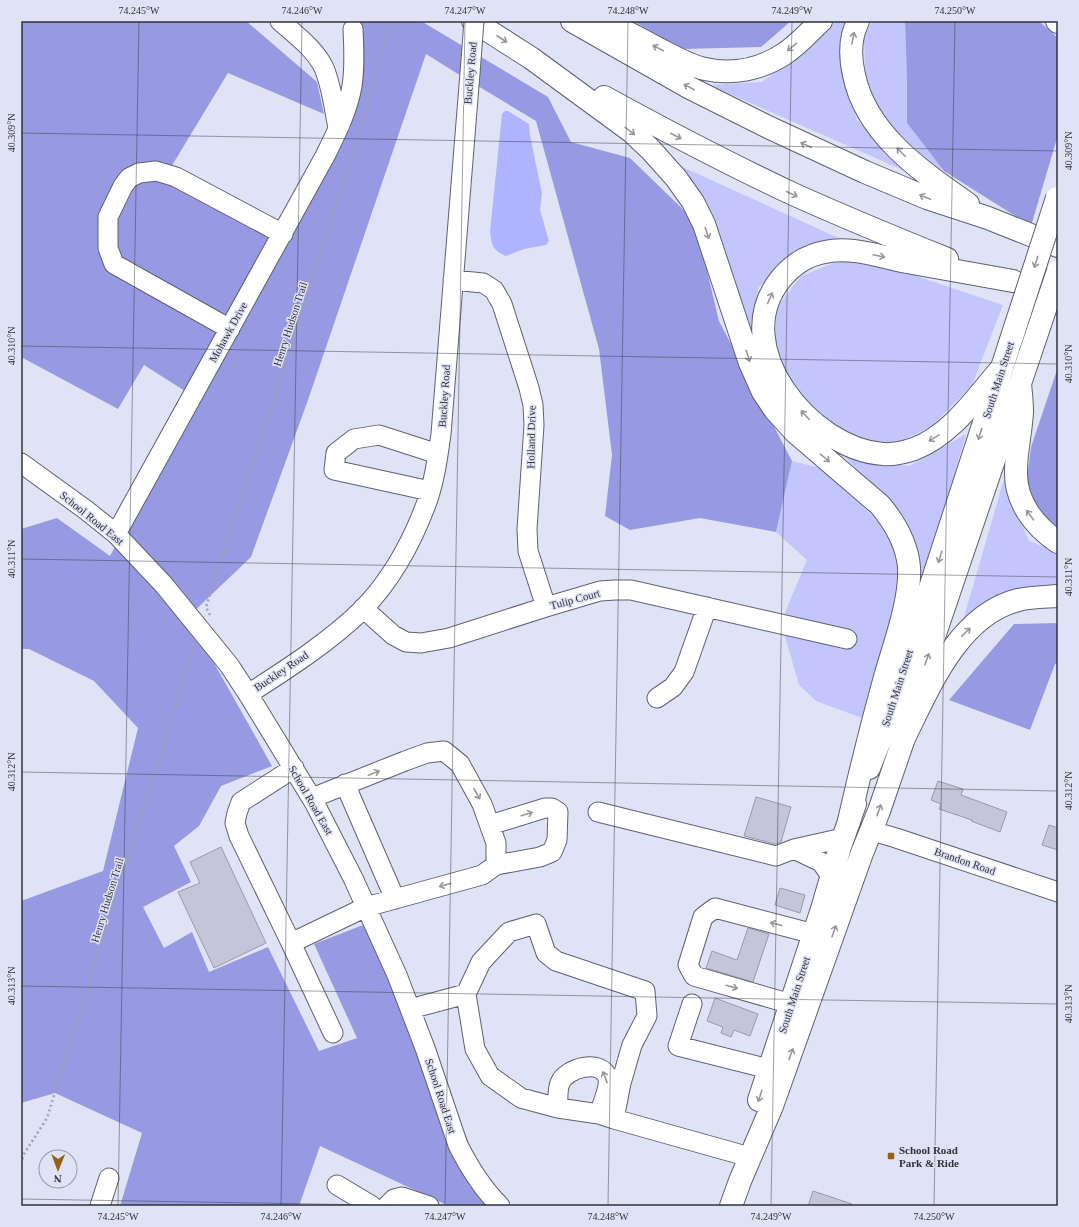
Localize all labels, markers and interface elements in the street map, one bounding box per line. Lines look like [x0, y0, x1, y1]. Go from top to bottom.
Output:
text: 74.245°W [119, 5, 160, 16]
text: 74.246°W [282, 5, 323, 16]
text: 74.247°W [445, 5, 486, 16]
text: 74.248°W [608, 5, 649, 16]
text: 74.249°W [772, 5, 813, 16]
text: 74.250°W [935, 5, 976, 16]
one-way arrow [849, 32, 857, 45]
one-way arrow [496, 36, 508, 44]
street label: Buckley Road [461, 41, 479, 105]
one-way arrow [787, 43, 798, 52]
one-way arrow [653, 44, 665, 52]
one-way arrow [683, 83, 695, 90]
text: 40.309°N [6, 114, 17, 152]
one-way arrow [624, 126, 635, 135]
one-way arrow [670, 132, 682, 140]
text: 40.309°N [1063, 132, 1074, 170]
one-way arrow [800, 141, 812, 148]
one-way arrow [896, 148, 906, 157]
one-way arrow [786, 190, 798, 198]
one-way arrow [919, 192, 931, 200]
one-way arrow [704, 226, 711, 239]
one-way arrow [872, 252, 885, 260]
one-way arrow [1032, 255, 1039, 268]
street label: Henry Hudson Trail [271, 280, 309, 368]
one-way arrow [766, 293, 774, 305]
street label: Mohawk Drive [207, 300, 250, 364]
text: 40.310°N [6, 327, 17, 365]
street label: South Main Street [980, 340, 1016, 420]
text: 40.310°N [1063, 345, 1074, 383]
one-way arrow [745, 350, 752, 363]
street label: Buckley Road [436, 364, 452, 428]
street label: Holland Drive [524, 405, 538, 469]
one-way arrow [800, 410, 810, 420]
one-way arrow [976, 427, 983, 440]
one-way arrow [928, 434, 940, 442]
one-way arrow [820, 453, 831, 462]
street label: School Road East [58, 489, 126, 547]
one-way arrow [1026, 510, 1034, 521]
text: 40.311°N [6, 540, 17, 578]
one-way arrow [935, 551, 943, 563]
text: 40.311°N [1063, 558, 1074, 596]
street label: Tulip Court [549, 587, 601, 611]
one-way arrow [961, 627, 971, 637]
street label: Buckley Road [252, 648, 311, 693]
street label: South Main Street [879, 648, 915, 728]
one-way arrow [924, 653, 931, 666]
text: 40.312°N [6, 753, 17, 791]
street label: School Road East [286, 763, 336, 837]
one-way arrow [367, 769, 379, 776]
text: 40.312°N [1063, 772, 1074, 810]
one-way arrow [474, 788, 481, 800]
one-way arrow [876, 804, 884, 816]
one-way arrow [521, 810, 534, 817]
street label: Brandon Road [933, 845, 998, 877]
street label: Henry Hudson Trail [88, 856, 126, 944]
one-way arrow [438, 882, 451, 889]
one-way arrow [770, 920, 783, 927]
one-way arrow [831, 926, 839, 938]
street label: South Main Street [776, 955, 812, 1035]
text: 40.313°N [6, 967, 17, 1005]
one-way arrow [725, 984, 738, 991]
text: 40.313°N [1063, 985, 1074, 1023]
one-way arrow [787, 1048, 795, 1060]
street label: School Road East [423, 1057, 459, 1135]
one-way arrow [601, 1071, 609, 1083]
one-way arrow [756, 1089, 763, 1102]
place label: School Road Park & Ride [899, 1144, 959, 1169]
north arrow [38, 1149, 78, 1189]
marker: School Road Park & Ride [886, 1151, 896, 1161]
text: N [54, 1173, 62, 1185]
text: 74.245°W [98, 1211, 139, 1222]
text: 74.246°W [261, 1211, 302, 1222]
text: 74.247°W [425, 1211, 466, 1222]
text: 74.248°W [588, 1211, 629, 1222]
text: 74.249°W [751, 1211, 792, 1222]
text: 74.250°W [914, 1211, 955, 1222]

